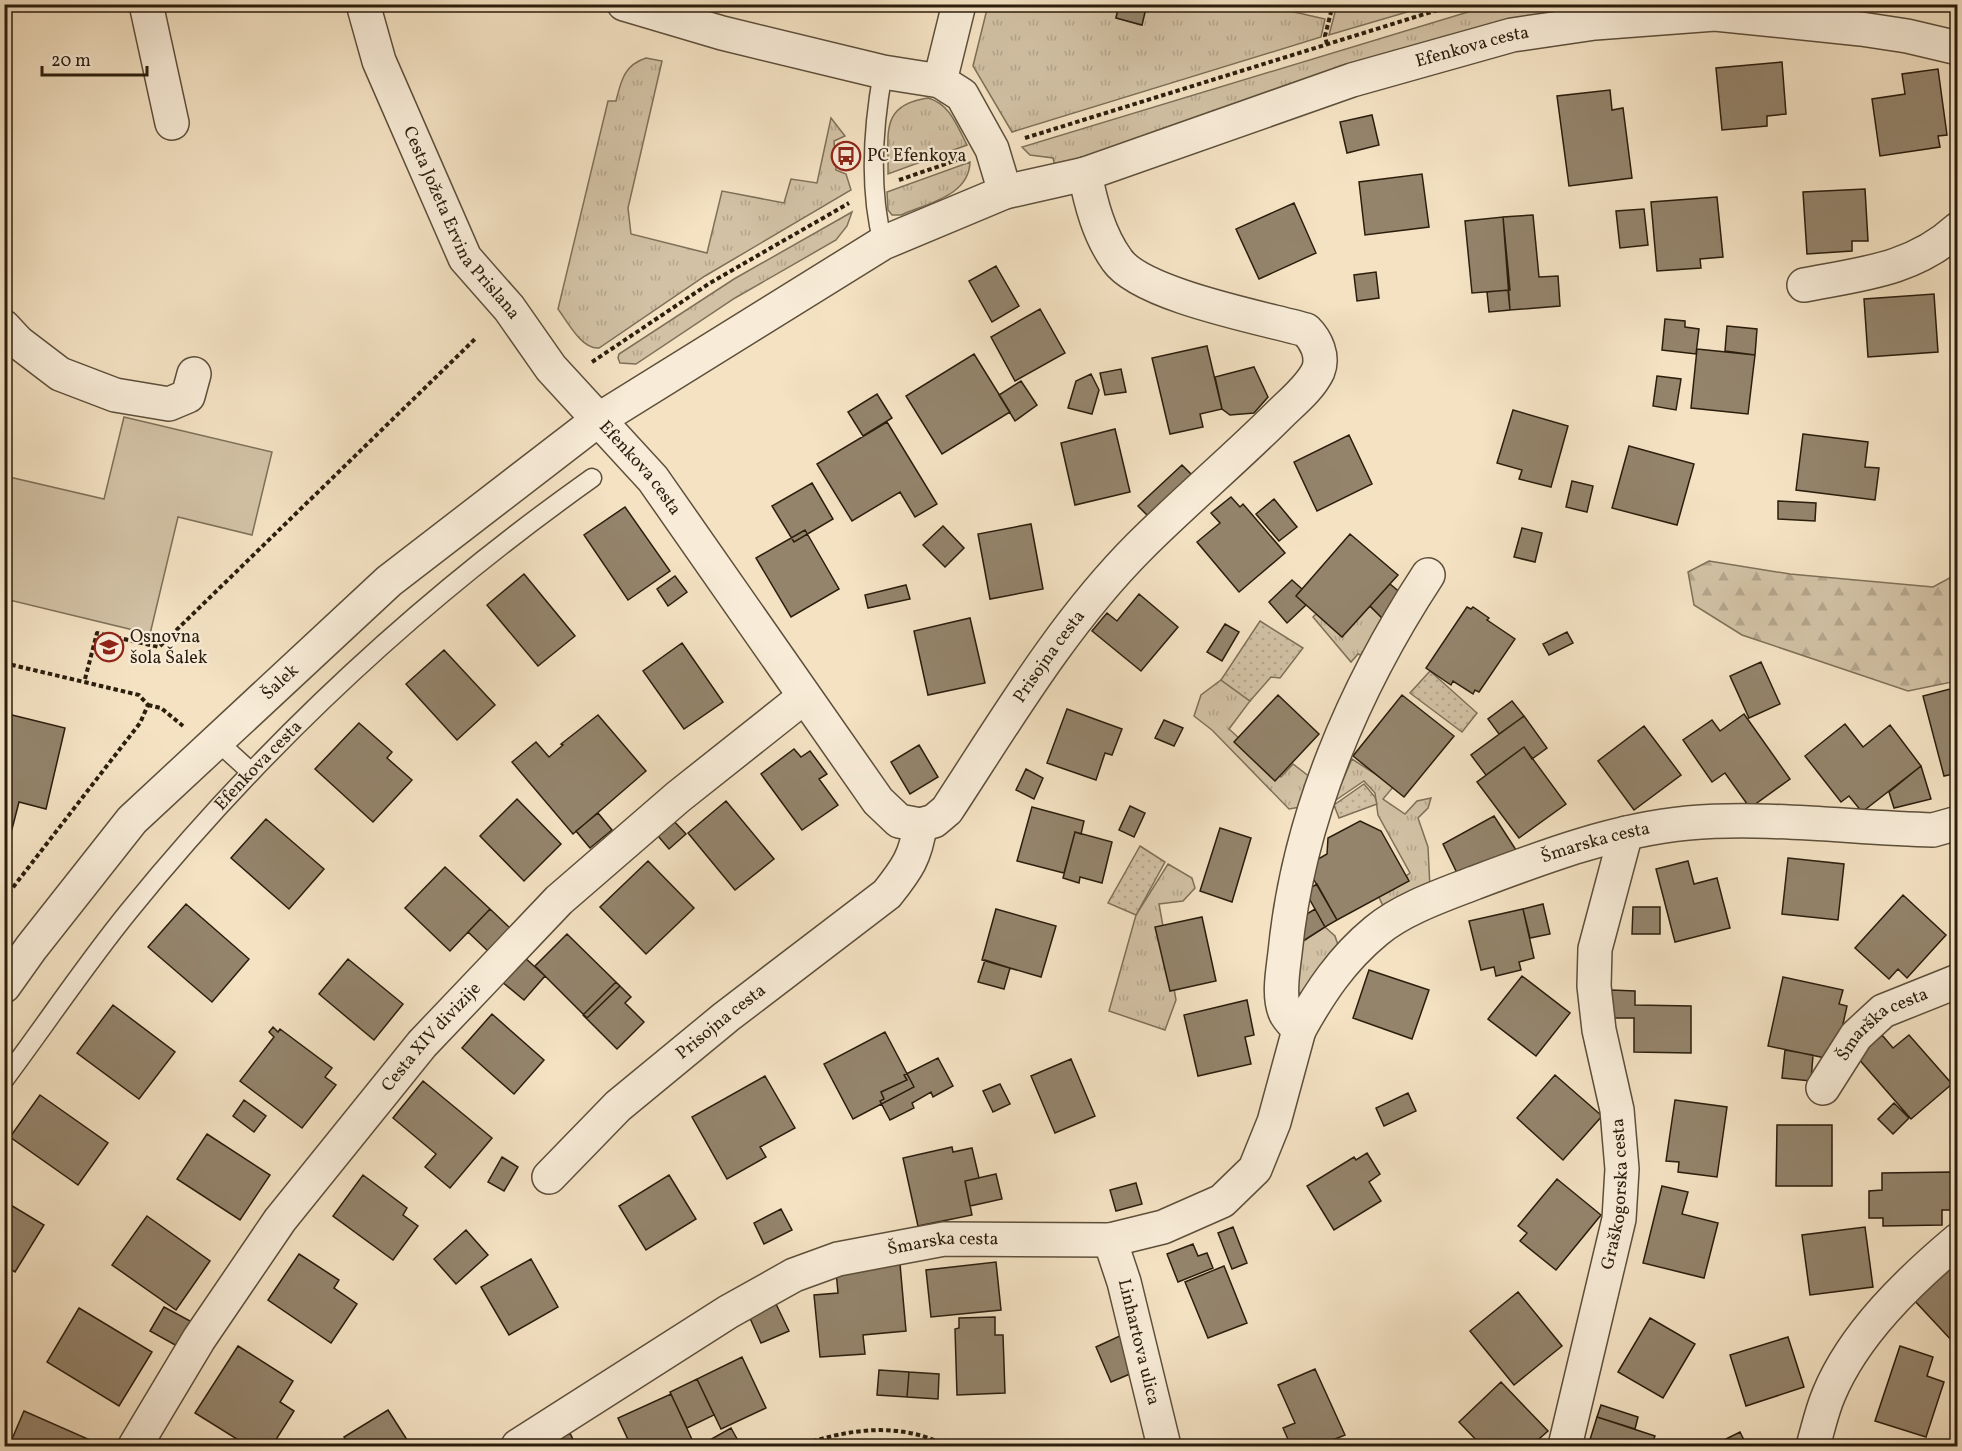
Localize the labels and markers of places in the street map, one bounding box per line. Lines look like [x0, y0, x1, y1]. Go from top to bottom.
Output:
bus stop icon: PC Efenkova [830, 140, 862, 172]
place label: PC Efenkova [867, 144, 967, 169]
place label: Osnovna šola Šalek [130, 625, 208, 671]
school or university icon: Osnovna šola Šalek [93, 631, 125, 663]

